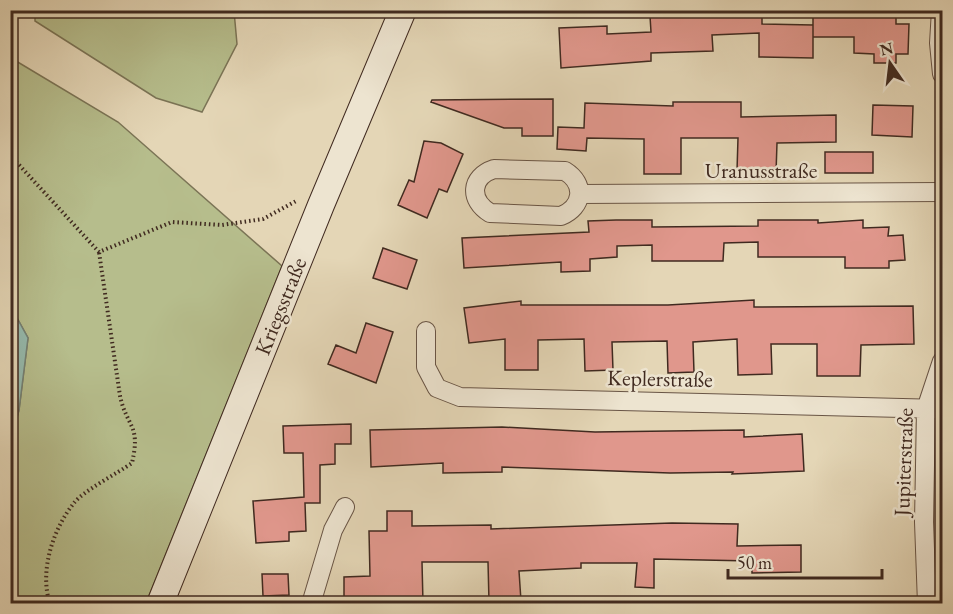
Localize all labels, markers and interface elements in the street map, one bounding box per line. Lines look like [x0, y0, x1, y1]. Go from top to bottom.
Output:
north arrow [860, 33, 920, 93]
text: N [878, 37, 895, 61]
street label: Uranusstraße [705, 156, 818, 185]
street label: Kriegsstraße [248, 253, 313, 359]
street label: Keplerstraße [607, 363, 713, 394]
street label: Jupiterstraße [887, 407, 920, 519]
scale bar [728, 542, 882, 580]
text: 50 m [737, 551, 772, 574]

